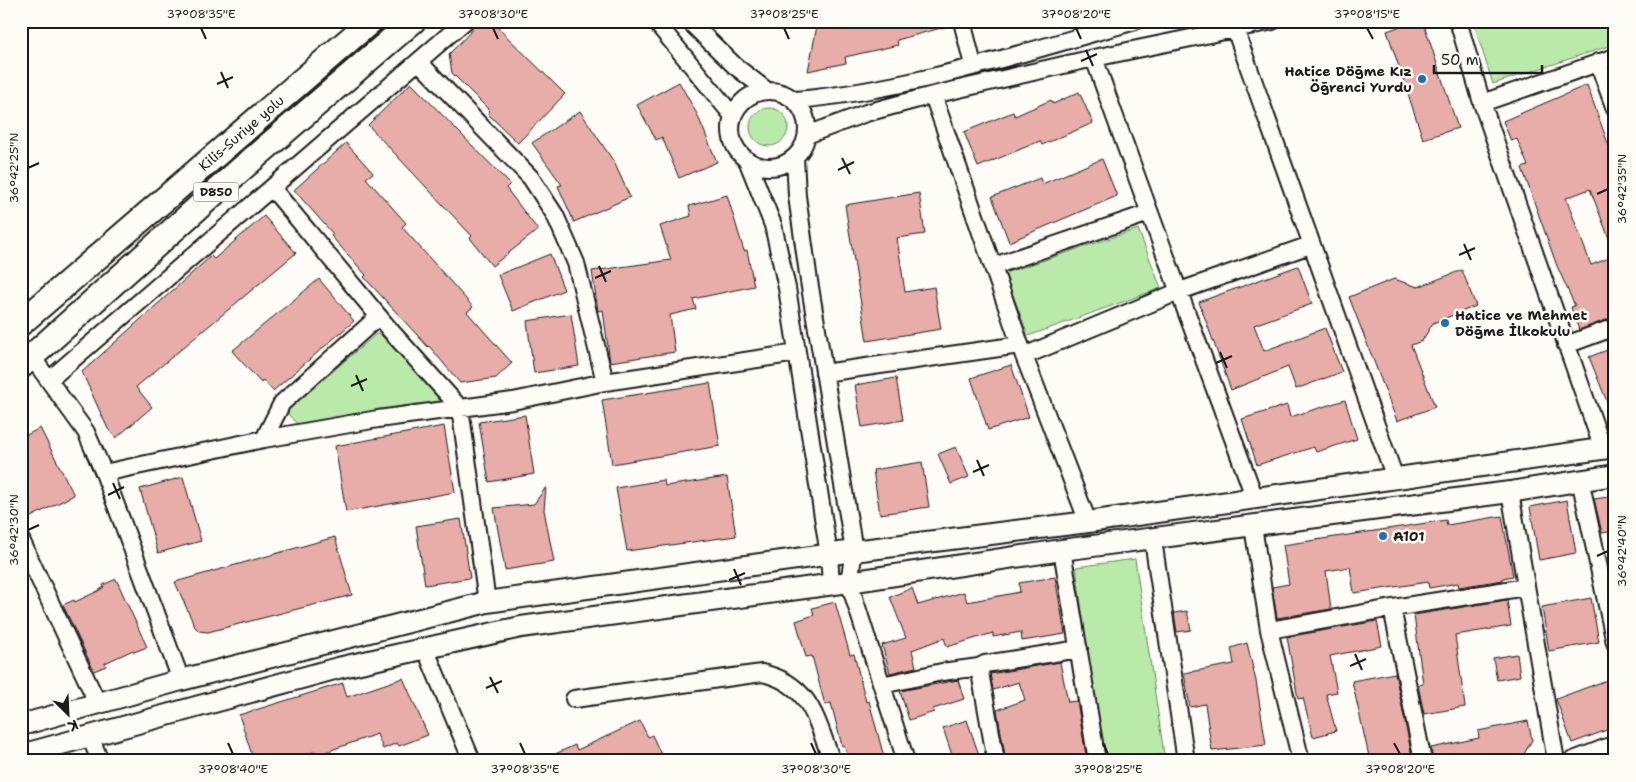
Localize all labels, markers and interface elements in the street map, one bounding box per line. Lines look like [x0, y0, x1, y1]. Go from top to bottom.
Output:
text: 37°08'35"E [167, 6, 235, 22]
text: 37°08'30"E [458, 6, 528, 22]
text: 37°08'25"E [750, 6, 818, 22]
text: 37°08'20"E [1041, 6, 1111, 22]
text: 37°08'15"E [1334, 6, 1400, 22]
scale bar [1434, 42, 1541, 74]
text: 50 m [1441, 50, 1479, 70]
place label: Hatice Döğme Kız Öğrenci Yurdu [1285, 62, 1412, 96]
marker: Hatice Döğme Kız Öğrenci Yurdu [1416, 73, 1428, 85]
street label: Kilis-Suriye yolu [195, 91, 288, 175]
text: 36°42'25"N [6, 133, 22, 203]
text: 36°42'35"N [1614, 154, 1630, 224]
road number: D850 [194, 182, 238, 202]
place label: Hatice ve Mehmet Döğme İlkokulu [1455, 306, 1588, 340]
marker: Hatice ve Mehmet Döğme İlkokulu [1439, 317, 1451, 329]
text: 36°42'30"N [6, 494, 22, 566]
text: 36°42'40"N [1614, 515, 1630, 587]
place label: A101 [1393, 527, 1425, 545]
marker: A101 [1377, 530, 1389, 542]
north arrow [42, 690, 92, 740]
text: K [65, 716, 81, 736]
text: 37°08'40"E [198, 761, 268, 777]
text: 37°08'35"E [491, 761, 559, 777]
text: 37°08'30"E [781, 761, 851, 777]
text: 37°08'25"E [1074, 761, 1142, 777]
text: 37°08'20"E [1365, 761, 1435, 777]

